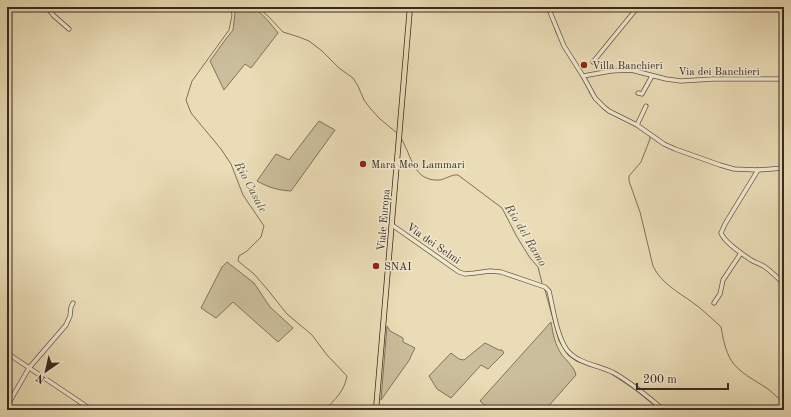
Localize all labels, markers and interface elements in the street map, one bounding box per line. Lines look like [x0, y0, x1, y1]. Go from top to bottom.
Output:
marker: Villa Banchieri [579, 60, 589, 70]
place label: Villa Banchieri [592, 61, 663, 72]
street label: Via dei Banchieri [678, 67, 760, 78]
water label: Rio Casale [231, 159, 269, 215]
marker: Mara Meo Lammari [358, 159, 368, 169]
place label: Mara Meo Lammari [371, 160, 465, 171]
street label: Viale Europa [376, 188, 393, 252]
water label: Rio del Ramo [501, 202, 549, 269]
street label: Via dei Selmi [404, 222, 462, 267]
marker: SNAI [371, 261, 381, 271]
place label: SNAI [384, 262, 412, 273]
north arrow [26, 351, 66, 391]
scale bar [637, 365, 728, 391]
text: N [34, 371, 48, 385]
text: 200 m [643, 374, 677, 386]

